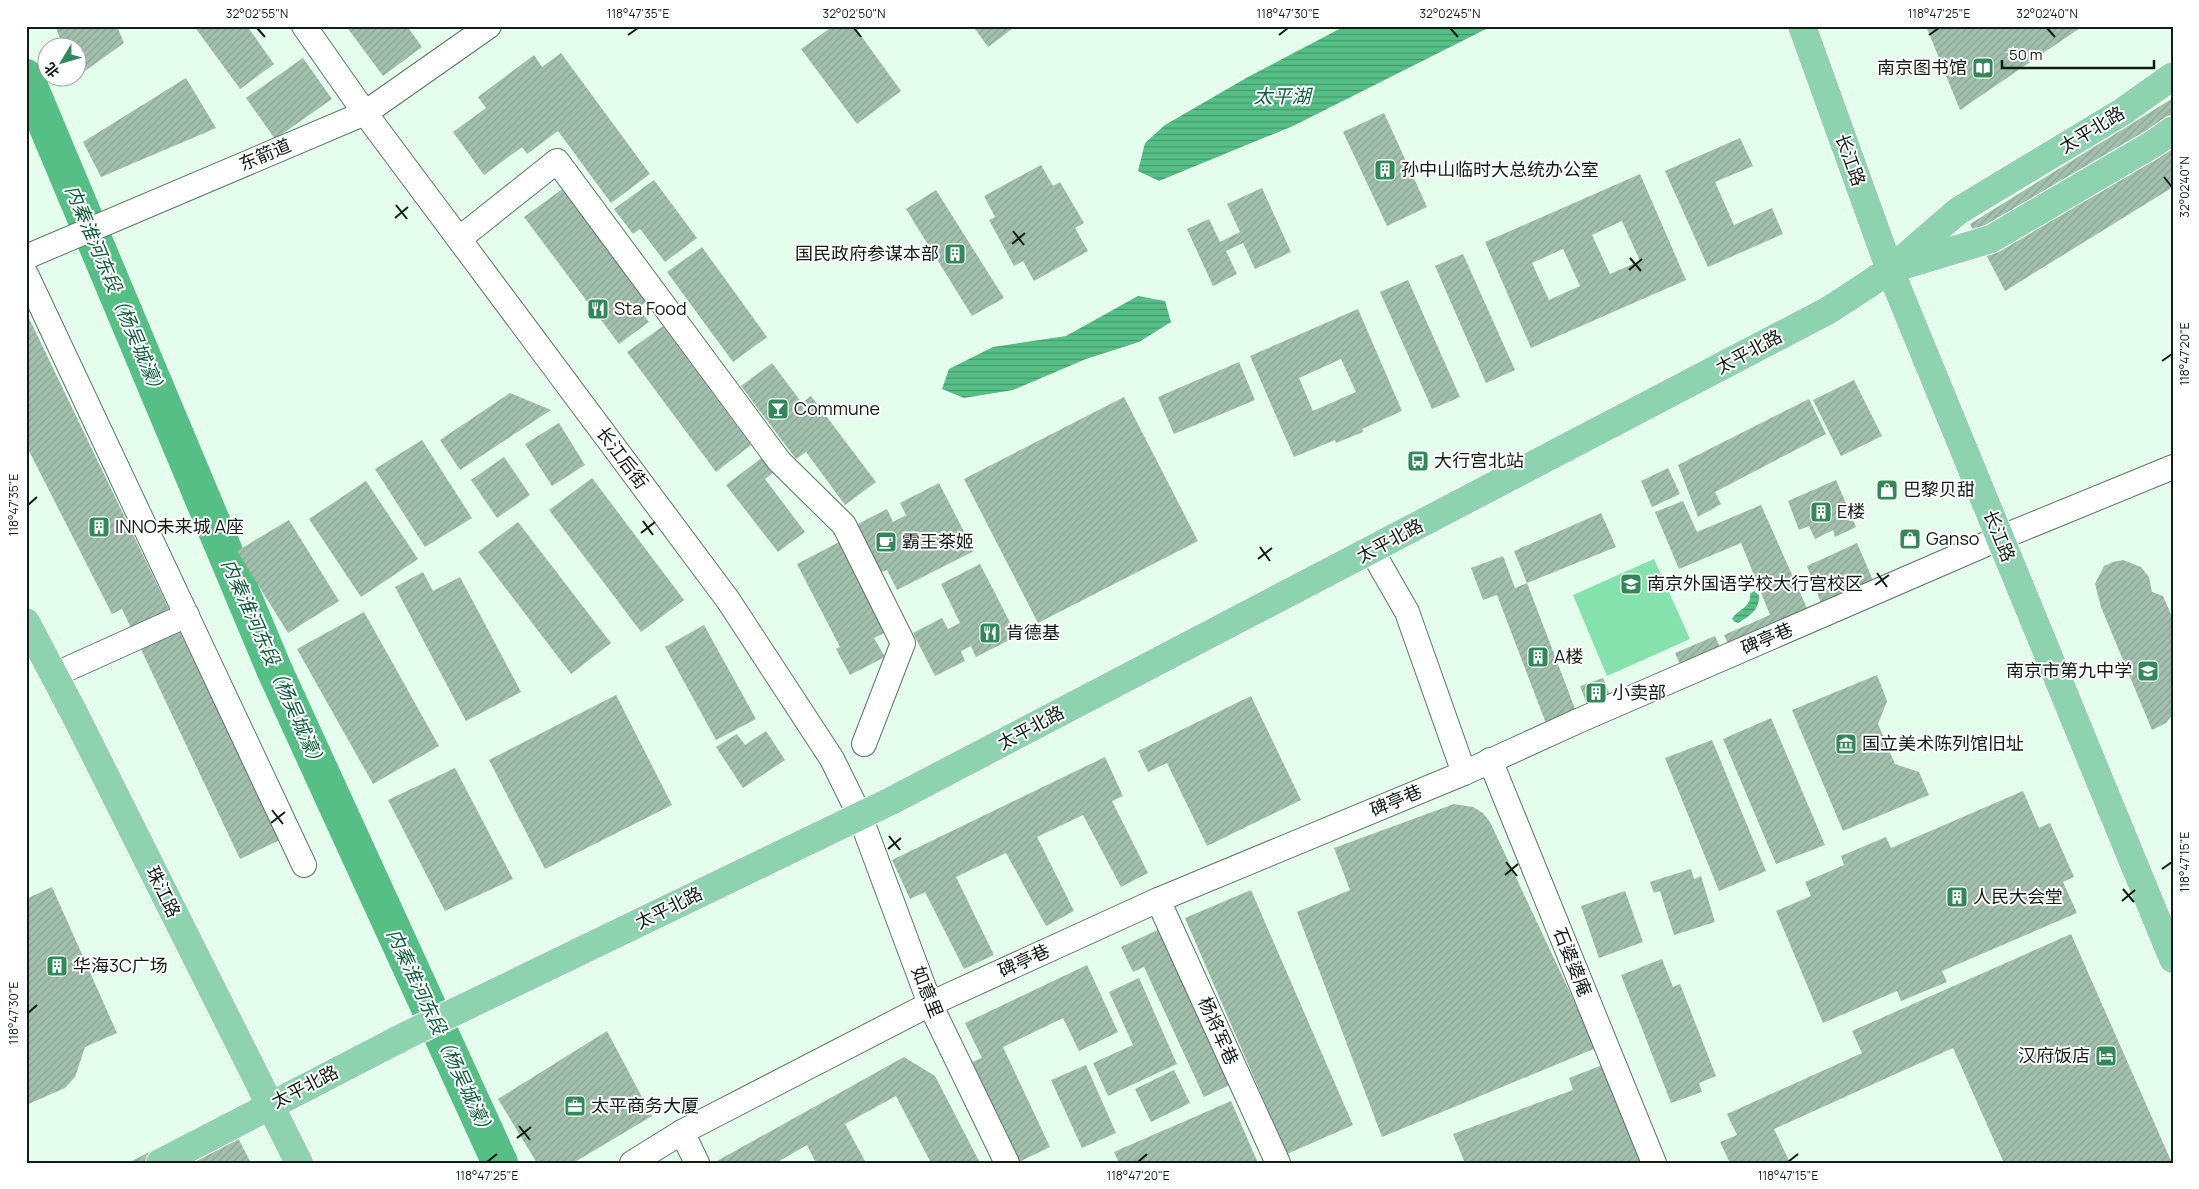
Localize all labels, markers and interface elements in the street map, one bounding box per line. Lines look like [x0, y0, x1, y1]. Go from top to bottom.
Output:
text: 32°02'55"N [226, 5, 288, 22]
text: 118°47'35"E [607, 5, 669, 22]
text: 32°02'50"N [823, 5, 885, 22]
text: 118°47'30"E [1257, 5, 1320, 22]
text: 32°02'45"N [1419, 5, 1481, 22]
text: 118°47'25"E [1908, 5, 1971, 22]
text: 32°02'40"N [2016, 5, 2078, 22]
north arrow [38, 38, 88, 88]
scale bar [2002, 38, 2154, 70]
text: 50 m [2009, 44, 2043, 65]
place label: 南京图书馆 [1877, 55, 1967, 79]
library icon: 南京图书馆 [1971, 56, 1995, 80]
text: 北 [40, 59, 63, 82]
water label: 太平湖 [1253, 83, 1313, 109]
street label: 太平北路 [2054, 100, 2129, 158]
street label: 长江路 [1830, 130, 1871, 189]
street label: 东箭道 [235, 132, 294, 176]
text: 32°02'40"N [2176, 156, 2193, 218]
place label: 孙中山临时大总统办公室 [1401, 157, 1599, 181]
building icon: 孙中山临时大总统办公室 [1373, 158, 1397, 182]
water label: 内秦淮河东段（杨吴城濠） [59, 181, 173, 401]
place label: 国民政府参谋本部 [795, 241, 939, 265]
building icon: 国民政府参谋本部 [943, 242, 967, 266]
place label: Sta Food [614, 296, 687, 320]
restaurant icon: Sta Food [586, 297, 610, 321]
text: 118°47'20"E [2176, 322, 2193, 386]
street label: 太平北路 [1711, 324, 1786, 379]
place label: Commune [794, 396, 880, 420]
bar icon: Commune [766, 397, 790, 421]
street label: 长江后街 [592, 421, 654, 493]
place label: 大行宫北站 [1434, 448, 1524, 472]
bus stop icon: 大行宫北站 [1406, 449, 1430, 473]
text: 118°47'35"E [5, 474, 22, 536]
place label: 巴黎贝甜 [1903, 477, 1975, 501]
shop icon: 巴黎贝甜 [1875, 478, 1899, 502]
place label: E楼 [1837, 499, 1865, 523]
building icon: E楼 [1809, 500, 1833, 524]
street label: 长江路 [1979, 506, 2021, 565]
street label: 太平北路 [1352, 513, 1427, 568]
place label: INNO未来城 A座 [115, 514, 244, 538]
building icon: INNO未来城 A座 [87, 515, 111, 539]
place label: Ganso [1926, 526, 1979, 550]
shop icon: Ganso [1898, 527, 1922, 551]
place label: 霸王茶姬 [902, 529, 974, 553]
cafe icon: 霸王茶姬 [874, 530, 898, 554]
water label: 内秦淮河东段（杨吴城濠） [216, 555, 332, 773]
place label: 南京外国语学校大行宫校区 [1647, 571, 1863, 595]
school or university icon: 南京外国语学校大行宫校区 [1619, 572, 1643, 596]
street label: 碑亭巷 [1737, 616, 1796, 660]
place label: 肯德基 [1006, 620, 1060, 644]
restaurant icon: 肯德基 [978, 621, 1002, 645]
place label: A楼 [1554, 644, 1583, 668]
building icon: A楼 [1526, 645, 1550, 669]
place label: 南京市第九中学 [2006, 658, 2132, 682]
school or university icon: 南京市第九中学 [2136, 659, 2160, 683]
place label: 小卖部 [1612, 680, 1666, 704]
building icon: 小卖部 [1584, 681, 1608, 705]
street label: 太平北路 [993, 700, 1068, 755]
place label: 国立美术陈列馆旧址 [1862, 731, 2024, 755]
museum icon: 国立美术陈列馆旧址 [1834, 732, 1858, 756]
street label: 碑亭巷 [1366, 778, 1425, 822]
text: 118°47'15"E [2176, 832, 2193, 892]
street label: 珠江路 [141, 862, 187, 921]
street label: 太平北路 [631, 881, 706, 934]
place label: 人民大会堂 [1973, 884, 2063, 908]
building icon: 人民大会堂 [1945, 885, 1969, 909]
water label: 内秦淮河东段（杨吴城濠） [381, 924, 501, 1142]
street label: 石婆婆庵 [1548, 924, 1598, 999]
street label: 碑亭巷 [994, 938, 1053, 982]
place label: 华海3C广场 [73, 953, 168, 977]
building icon: 华海3C广场 [45, 954, 69, 978]
street label: 如意里 [907, 962, 949, 1021]
text: 118°47'30"E [5, 981, 22, 1044]
street label: 杨将军巷 [1193, 993, 1245, 1068]
place label: 汉府饭店 [2018, 1043, 2090, 1067]
hotel icon: 汉府饭店 [2094, 1044, 2118, 1068]
street label: 太平北路 [267, 1059, 342, 1113]
place label: 太平商务大厦 [591, 1093, 699, 1117]
office icon: 太平商务大厦 [563, 1094, 587, 1118]
text: 118°47'25"E [456, 1167, 519, 1184]
text: 118°47'20"E [1106, 1167, 1170, 1184]
text: 118°47'15"E [1758, 1167, 1818, 1184]

